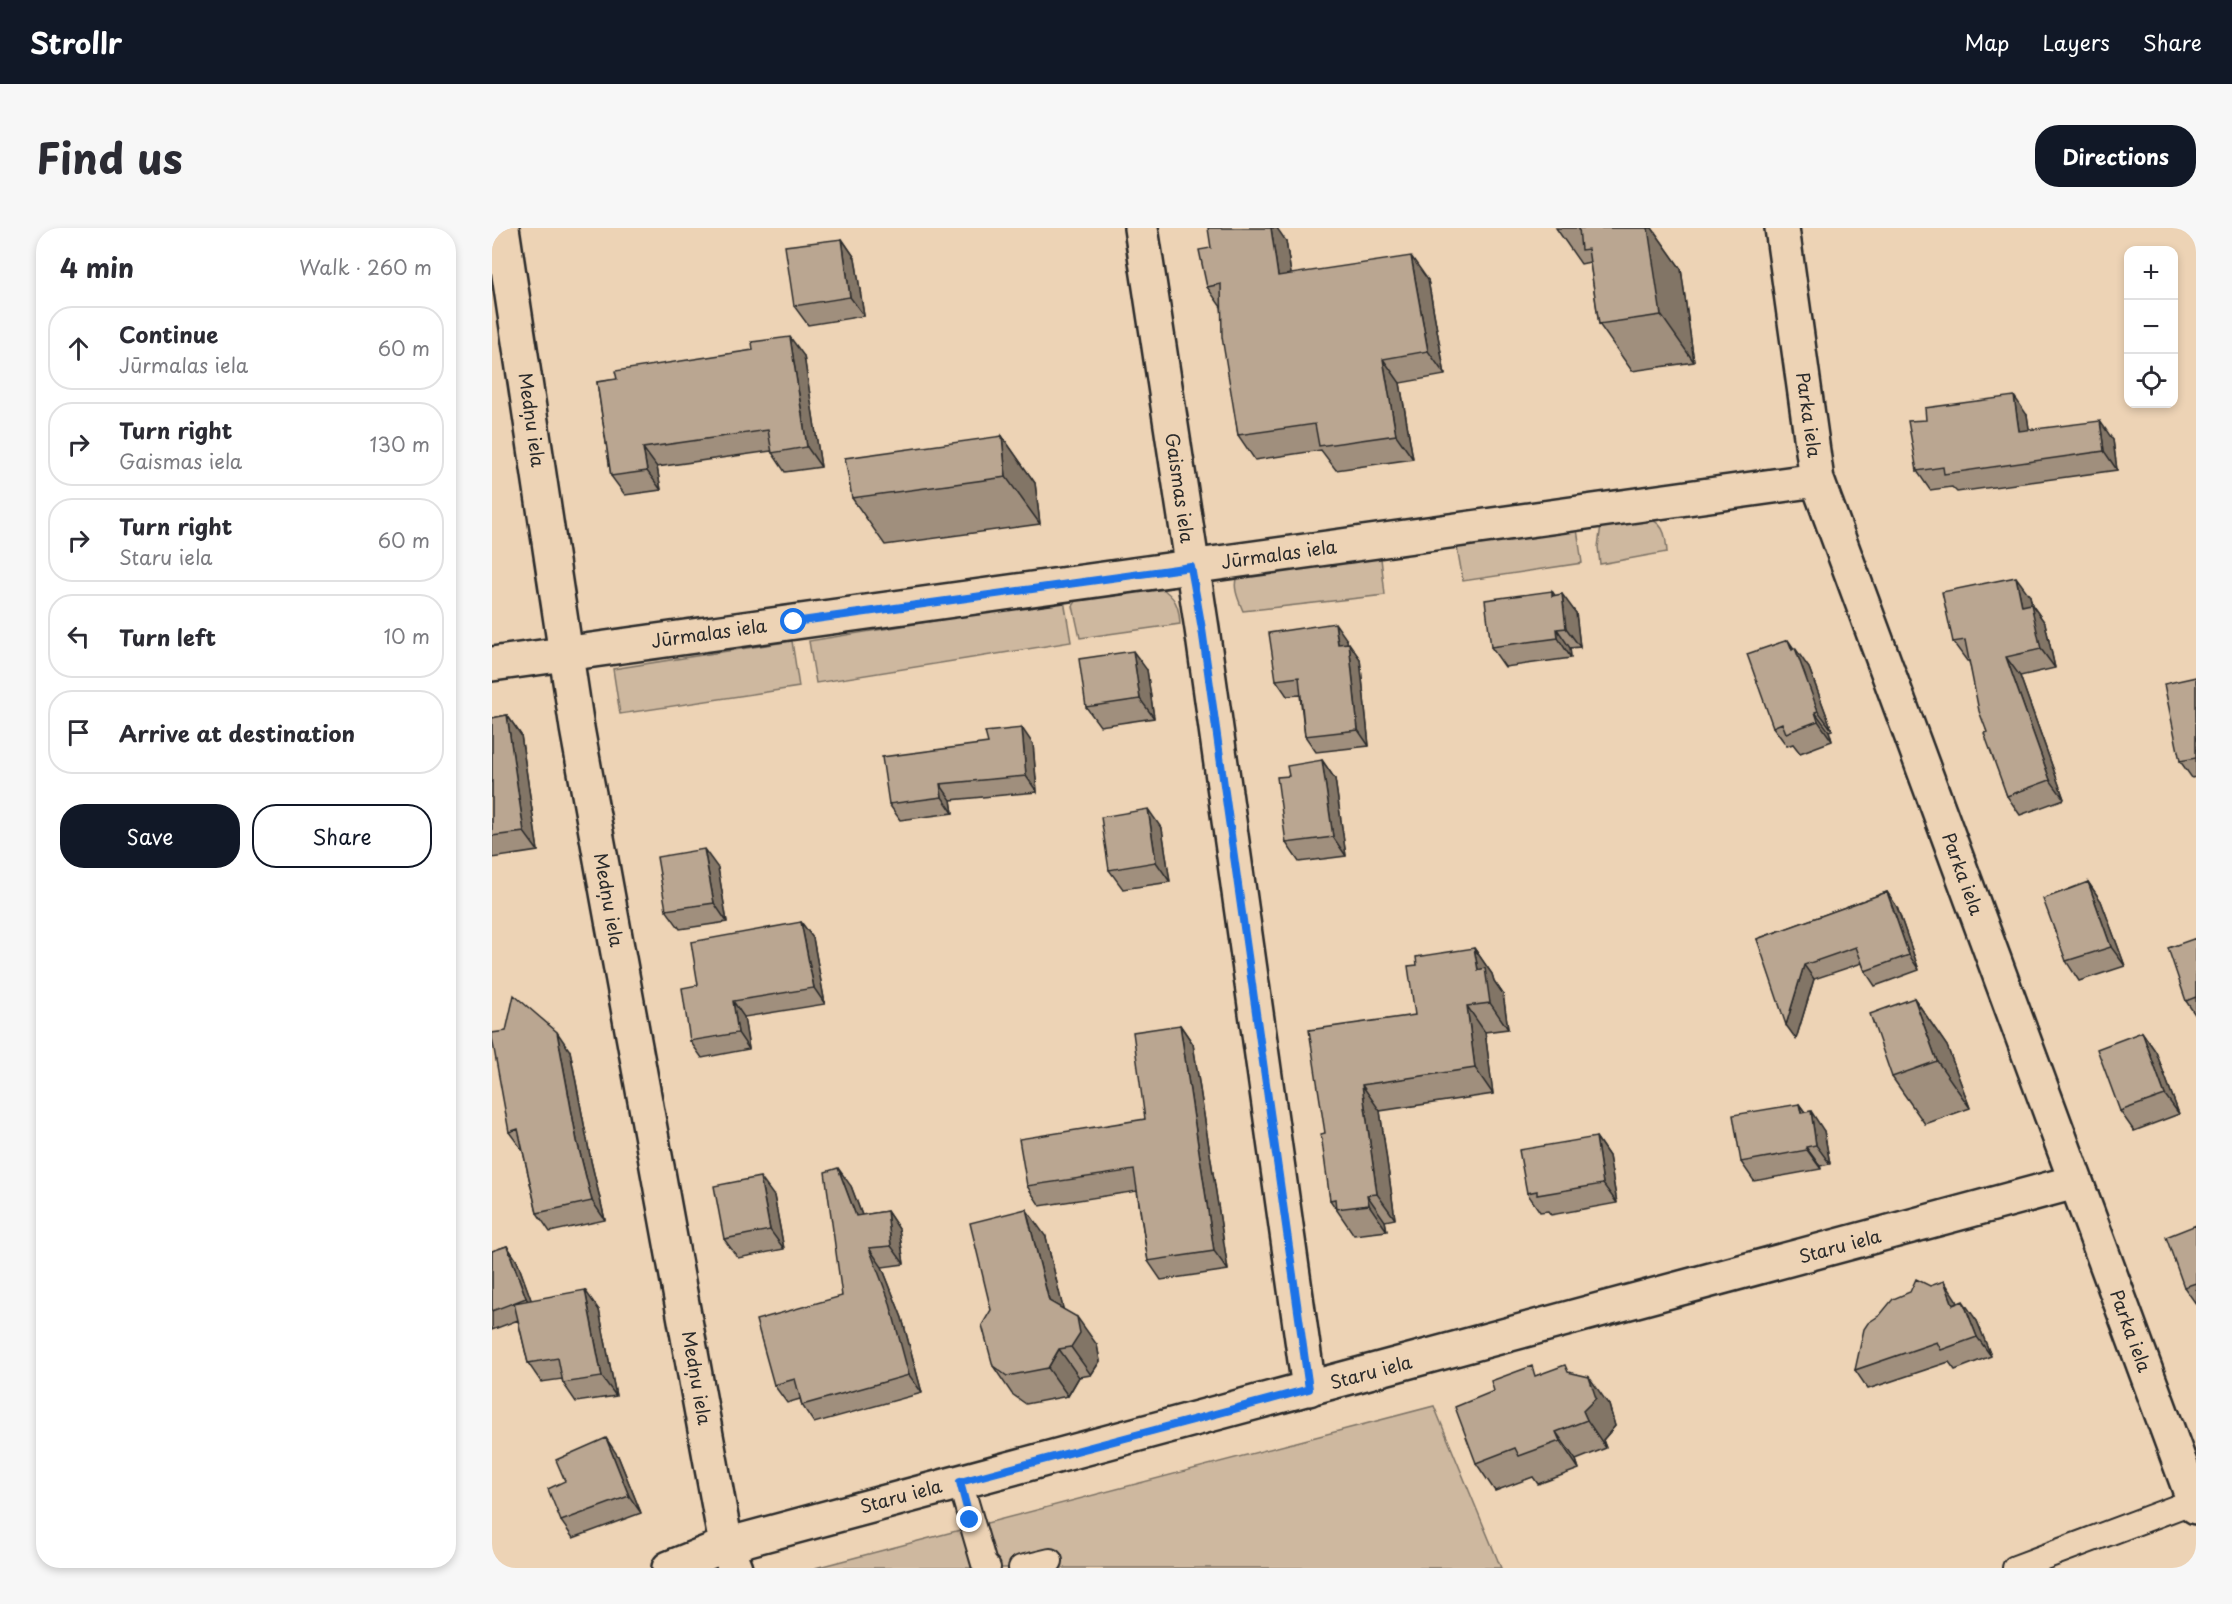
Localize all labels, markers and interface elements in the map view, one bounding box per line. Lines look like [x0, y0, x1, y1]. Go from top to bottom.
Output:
text: Strollr [30, 21, 122, 64]
text: Map [1965, 26, 2009, 58]
text: Layers [2042, 26, 2110, 58]
text: Share [2143, 26, 2202, 58]
text: Find us [36, 125, 183, 188]
button: Directions [2035, 125, 2196, 187]
map controls [2124, 246, 2178, 408]
button: + [2124, 246, 2178, 300]
text: 4 min [60, 248, 134, 287]
text: Walk · 260 m [299, 252, 432, 282]
button: − [2124, 300, 2178, 354]
text: Continue [119, 317, 218, 350]
icon: ahead [62, 332, 95, 365]
text: 60 m [378, 333, 430, 363]
text: Jūrmalas iela [119, 350, 248, 380]
button: locate [2124, 354, 2178, 408]
street label: Parka iela [1790, 370, 1829, 460]
street label: Medņu iela [512, 371, 553, 470]
text: Turn right [119, 413, 232, 446]
icon: right [62, 428, 95, 461]
text: 130 m [370, 429, 430, 459]
street label: Gaismas iela [1159, 431, 1202, 545]
text: Gaismas iela [119, 446, 242, 476]
text: Turn right [119, 509, 232, 542]
icon: right [62, 524, 95, 557]
text: 60 m [378, 525, 430, 555]
street label: Jūrmalas iela [1219, 532, 1339, 575]
text: Staru iela [119, 542, 212, 572]
route start [780, 608, 806, 634]
street label: Jūrmalas iela [649, 611, 769, 654]
icon: left [62, 620, 95, 653]
text: Turn left [119, 620, 216, 653]
text: 10 m [383, 621, 430, 651]
icon: arrive [62, 716, 95, 749]
text: Arrive at destination [119, 716, 355, 749]
button: Save [60, 804, 240, 868]
button: Share [252, 804, 432, 868]
street label: Parka iela [1936, 829, 1991, 919]
street label: Medņu iela [588, 851, 631, 950]
street label: Staru iela [1795, 1221, 1884, 1269]
street label: Parka iela [2104, 1286, 2159, 1376]
street label: Medņu iela [676, 1329, 719, 1428]
street label: Staru iela [1326, 1347, 1415, 1395]
street label: Staru iela [856, 1471, 945, 1519]
route end [956, 1506, 982, 1532]

